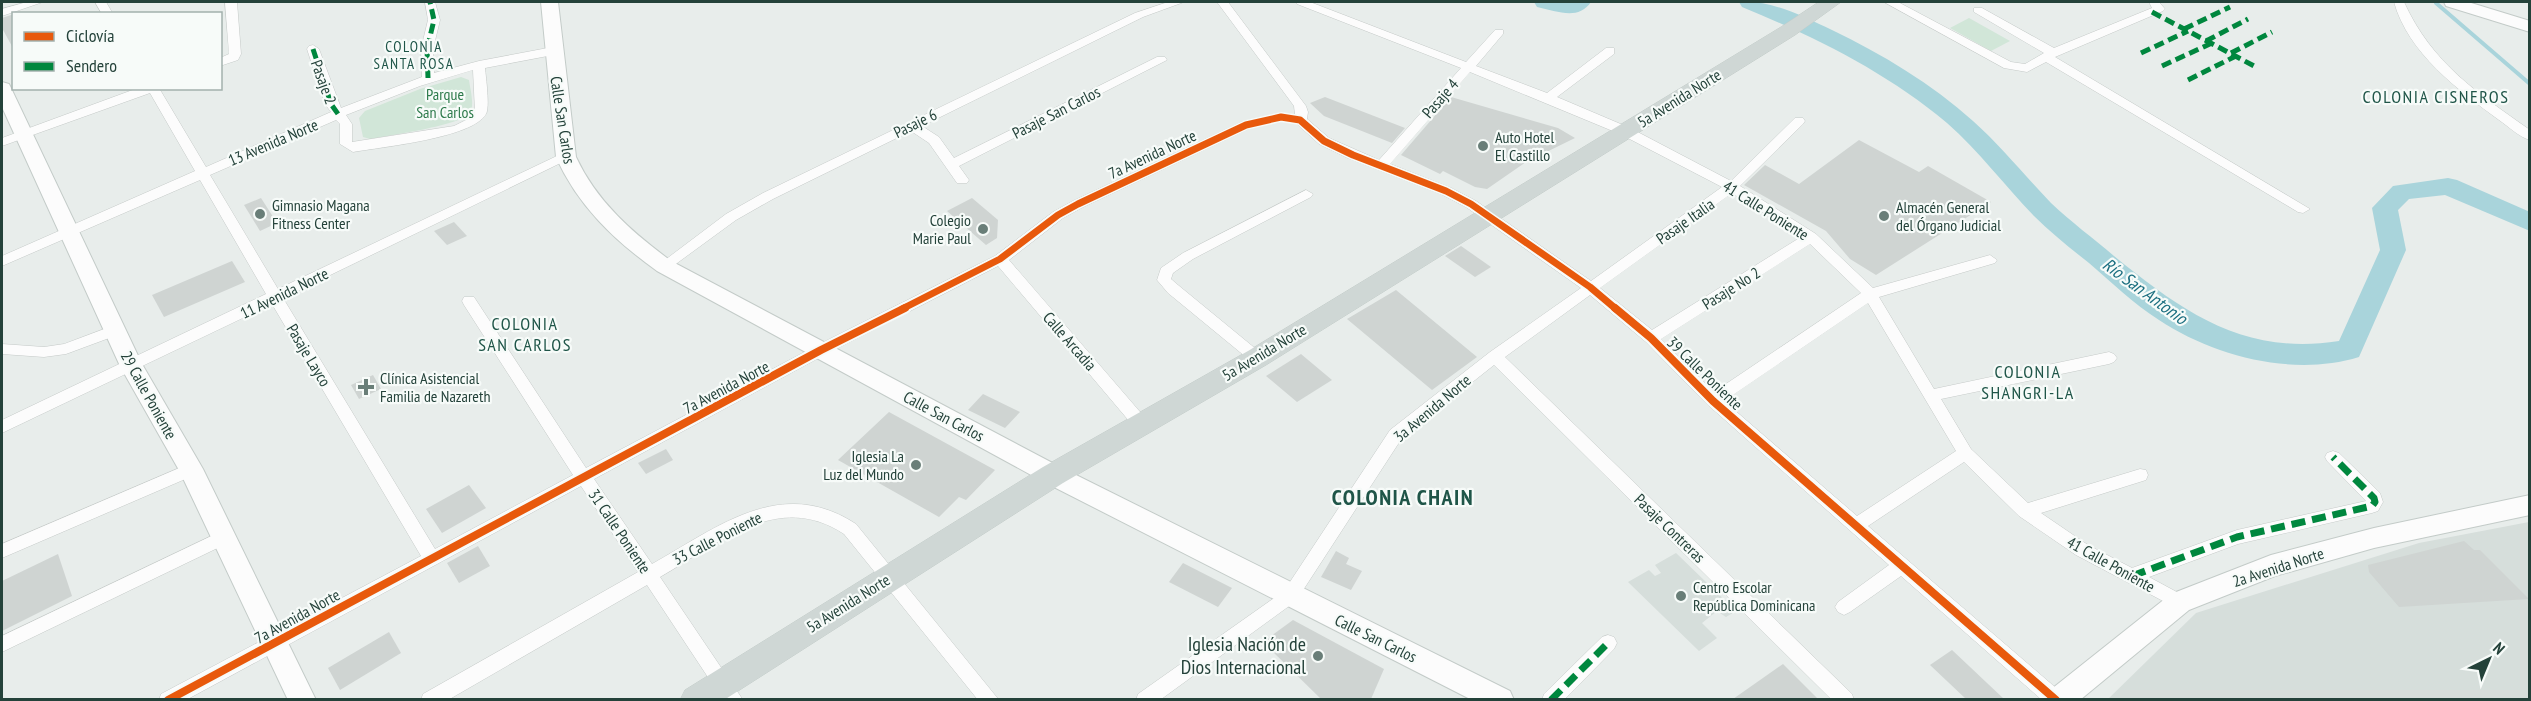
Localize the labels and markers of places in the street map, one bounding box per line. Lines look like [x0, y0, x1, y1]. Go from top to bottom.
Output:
place label: Auto Hotel El Castillo [1495, 127, 1554, 165]
marker: Auto Hotel El Castillo [1476, 139, 1490, 153]
place label: Gimnasio Magana Fitness Center [272, 195, 370, 233]
place label: Almacén General del Órgano Judicial [1896, 197, 2001, 235]
marker: Gimnasio Magana Fitness Center [253, 207, 267, 221]
marker: Almacén General del Órgano Judicial [1877, 209, 1891, 223]
place label: Colegio Marie Paul [913, 210, 971, 248]
marker: Colegio Marie Paul [976, 222, 990, 236]
place label: Clínica Asistencial Familia de Nazareth [380, 368, 490, 406]
marker: Clínica Asistencial Familia de Nazareth [357, 378, 375, 396]
place label: Iglesia La Luz del Mundo [823, 446, 904, 484]
marker: Iglesia La Luz del Mundo [909, 458, 923, 472]
place label: Centro Escolar República Dominicana [1693, 577, 1815, 615]
marker: Centro Escolar República Dominicana [1674, 589, 1688, 603]
place label: Iglesia Nación de Dios Internacional [1181, 631, 1306, 680]
marker: Iglesia Nación de Dios Internacional [1311, 649, 1325, 663]

